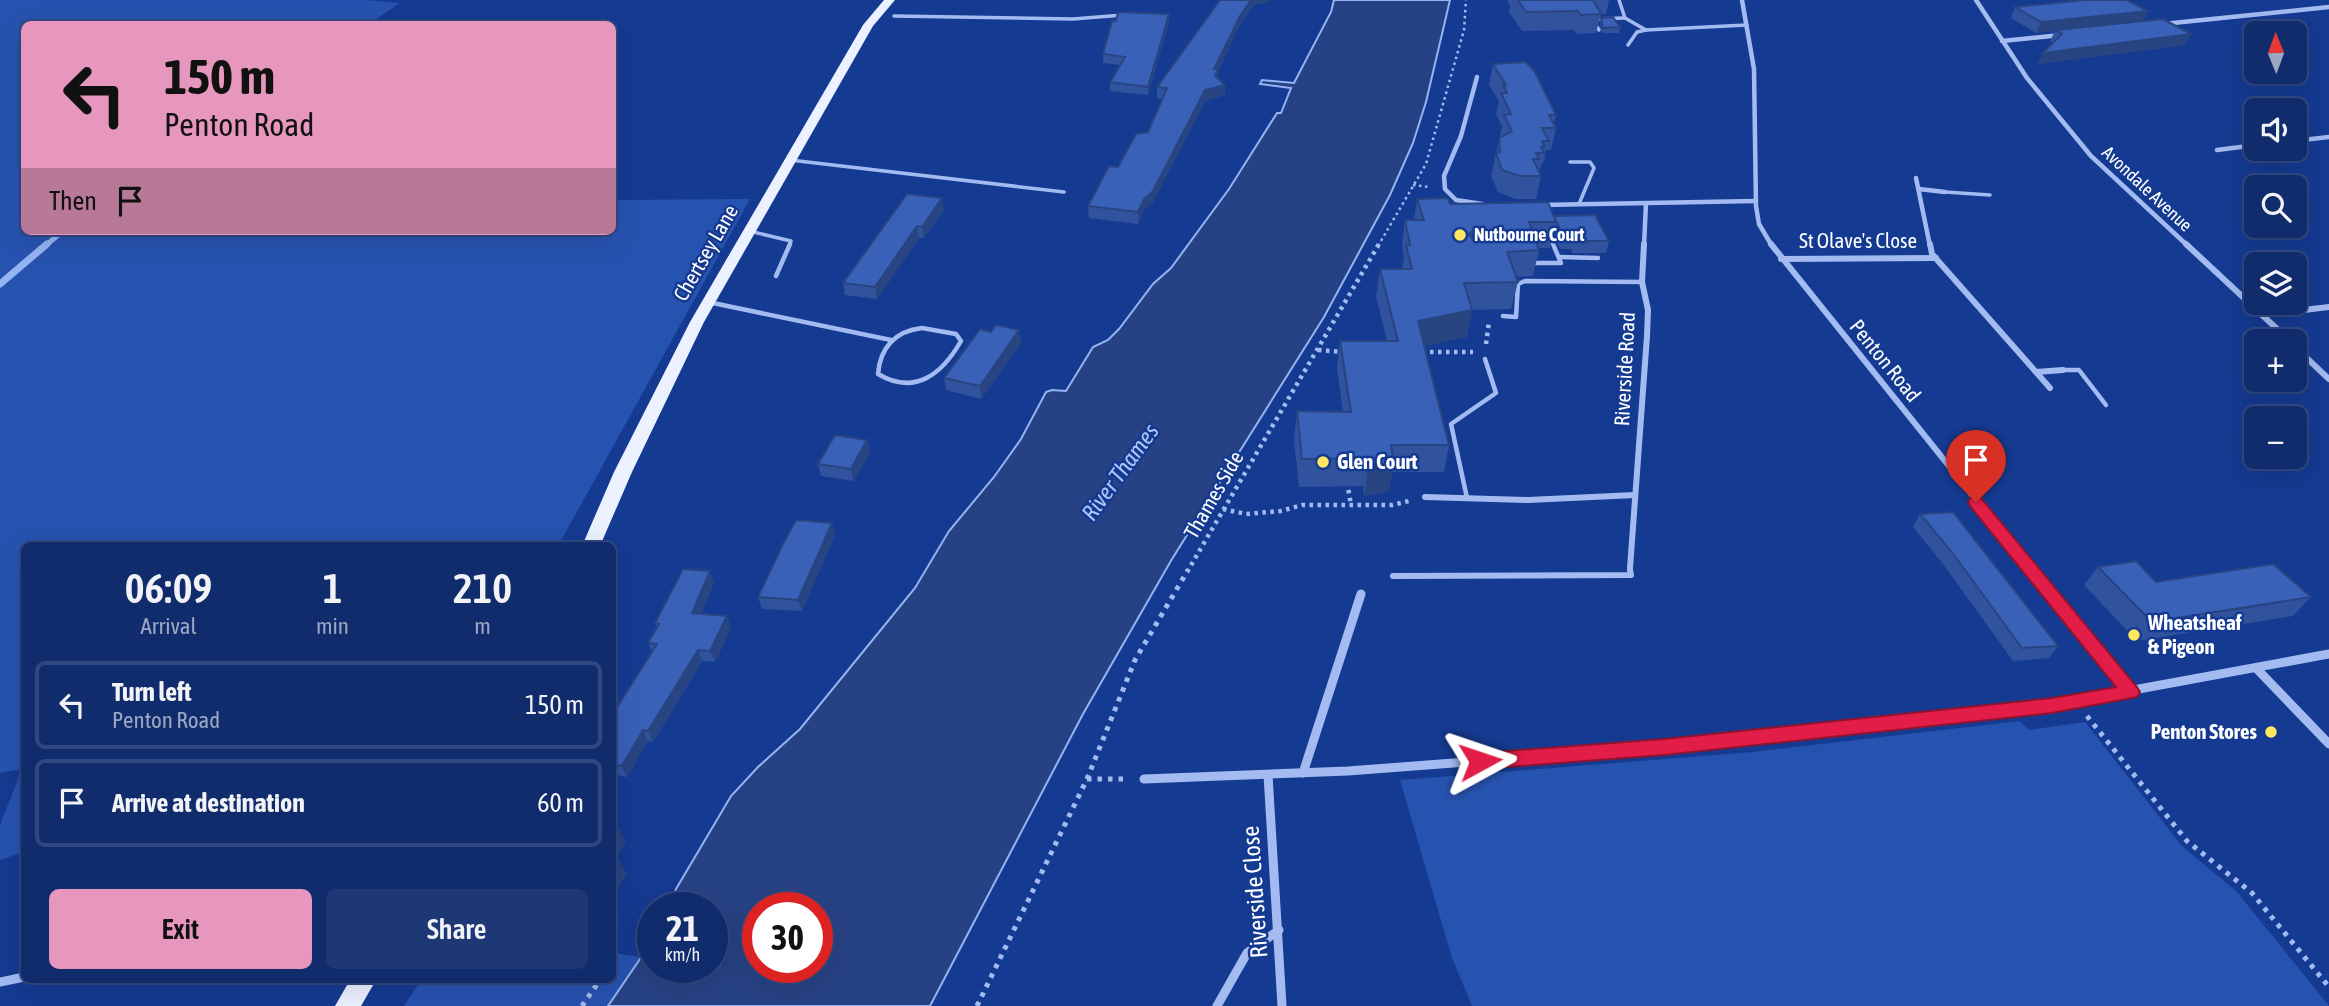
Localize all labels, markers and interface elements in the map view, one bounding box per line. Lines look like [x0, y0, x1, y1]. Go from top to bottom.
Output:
north arrow [2244, 21, 2306, 84]
map controls [2244, 21, 2307, 469]
text: 150 m [164, 48, 275, 104]
icon: left [49, 49, 140, 140]
button: sound [2244, 98, 2307, 161]
text: Penton Road [164, 106, 314, 143]
street label: Avondale Avenue [2098, 142, 2197, 236]
button: search [2244, 175, 2307, 238]
icon: arrive [111, 182, 149, 220]
text: Then [49, 186, 97, 216]
street label: Chertsey Lane [668, 200, 742, 305]
place label: Nutbourne Court [1474, 224, 1585, 245]
marker: Nutbourne Court [1452, 227, 1468, 243]
street label: St Olave's Close [1799, 228, 1917, 252]
button: layers [2244, 252, 2307, 315]
street label: Riverside Road [1609, 311, 1639, 427]
street label: Penton Road [1845, 314, 1926, 406]
button: + [2244, 329, 2307, 392]
button: − [2244, 406, 2307, 469]
water label: River Thames [1076, 419, 1164, 525]
pin [1946, 430, 2006, 502]
icon: arrive [1957, 441, 1995, 479]
street label: Thames Side [1179, 447, 1248, 542]
place label: Glen Court [1337, 449, 1418, 473]
marker: Glen Court [1315, 454, 1331, 470]
text: 06:09 [125, 564, 212, 612]
text: 1 [323, 564, 342, 612]
text: 210 [453, 564, 512, 612]
place label: Wheatsheaf & Pigeon [2147, 610, 2242, 658]
text: Arrival [140, 613, 197, 639]
text: min [316, 613, 349, 639]
text: m [474, 613, 491, 639]
marker: Wheatsheaf & Pigeon [2126, 627, 2142, 643]
text: Turn left [112, 677, 192, 707]
icon: left [53, 686, 91, 724]
text: 150 m [525, 690, 584, 720]
text: Penton Road [112, 707, 220, 733]
place label: Penton Stores [2151, 719, 2258, 743]
position arrow [1443, 724, 1517, 798]
marker: Penton Stores [2263, 724, 2279, 740]
icon: arrive [53, 784, 91, 822]
text: Arrive at destination [112, 788, 305, 818]
text: 60 m [537, 788, 584, 818]
street label: Riverside Close [1236, 825, 1273, 959]
button: Exit [49, 889, 312, 969]
button: Share [326, 889, 588, 969]
speed limit sign: 30 [742, 892, 833, 983]
text: 21 [666, 908, 699, 948]
text: km/h [665, 944, 700, 965]

